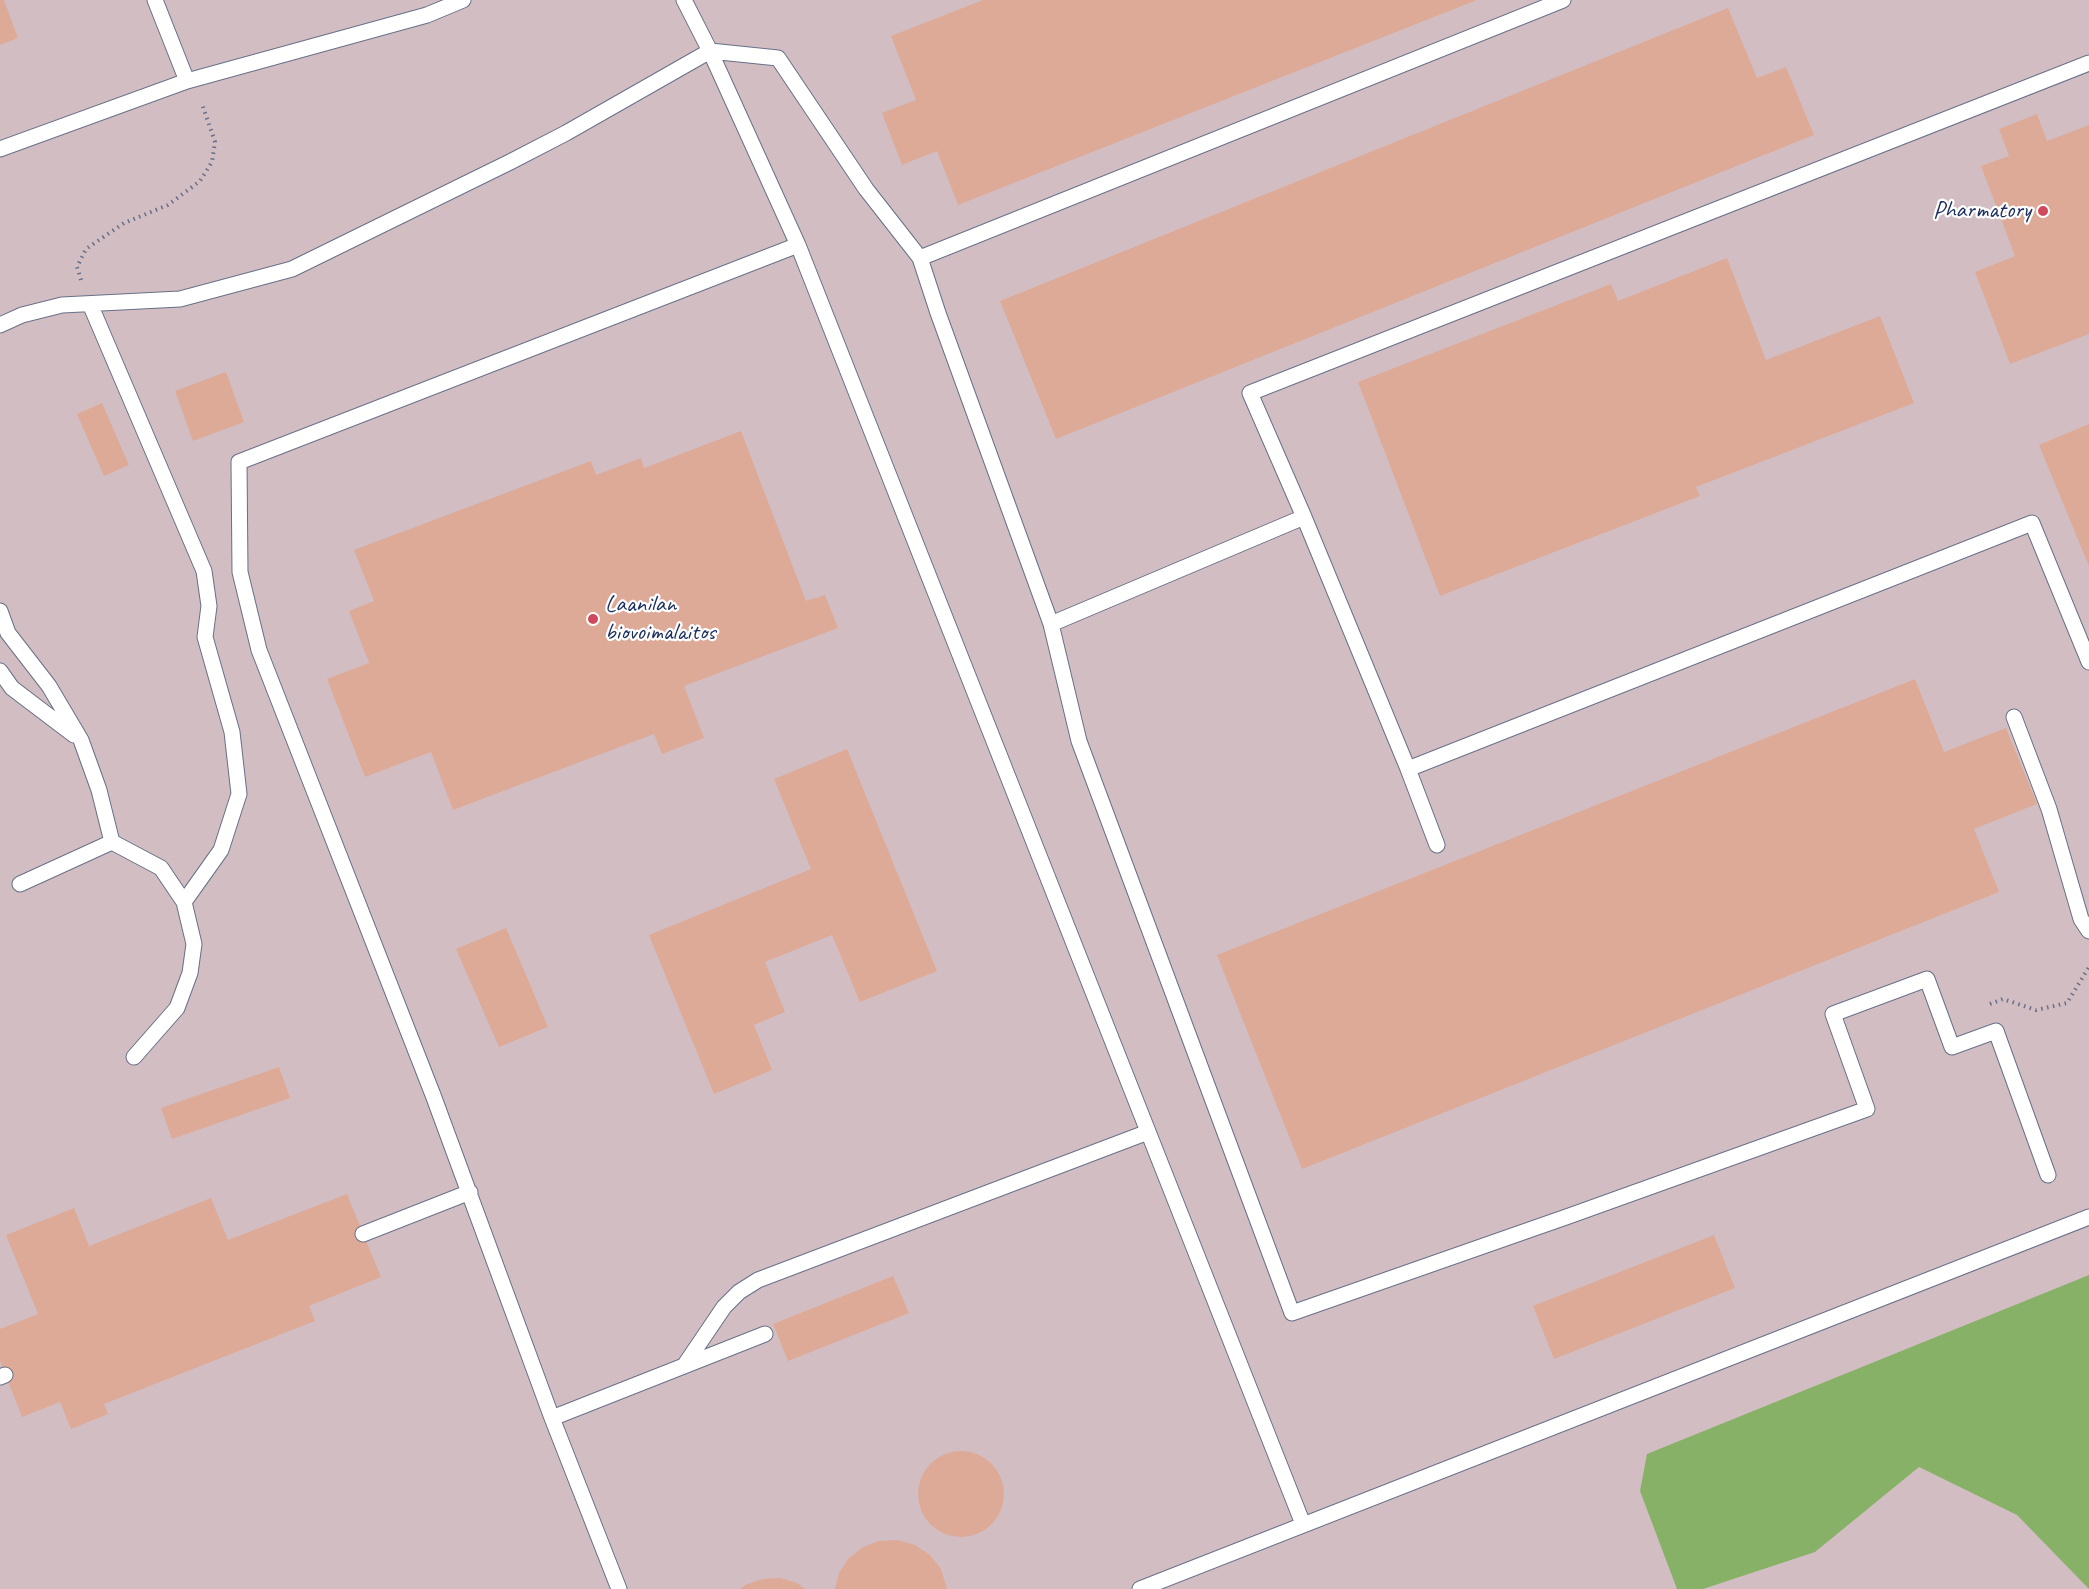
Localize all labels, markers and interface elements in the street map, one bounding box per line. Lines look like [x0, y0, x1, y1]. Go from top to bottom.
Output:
place label: Pharmatory [1933, 197, 2031, 225]
marker: Pharmatory [2036, 204, 2050, 218]
place label: Laanilan biovoimalaitos [605, 591, 715, 647]
marker: Laanilan biovoimalaitos [586, 612, 600, 626]

